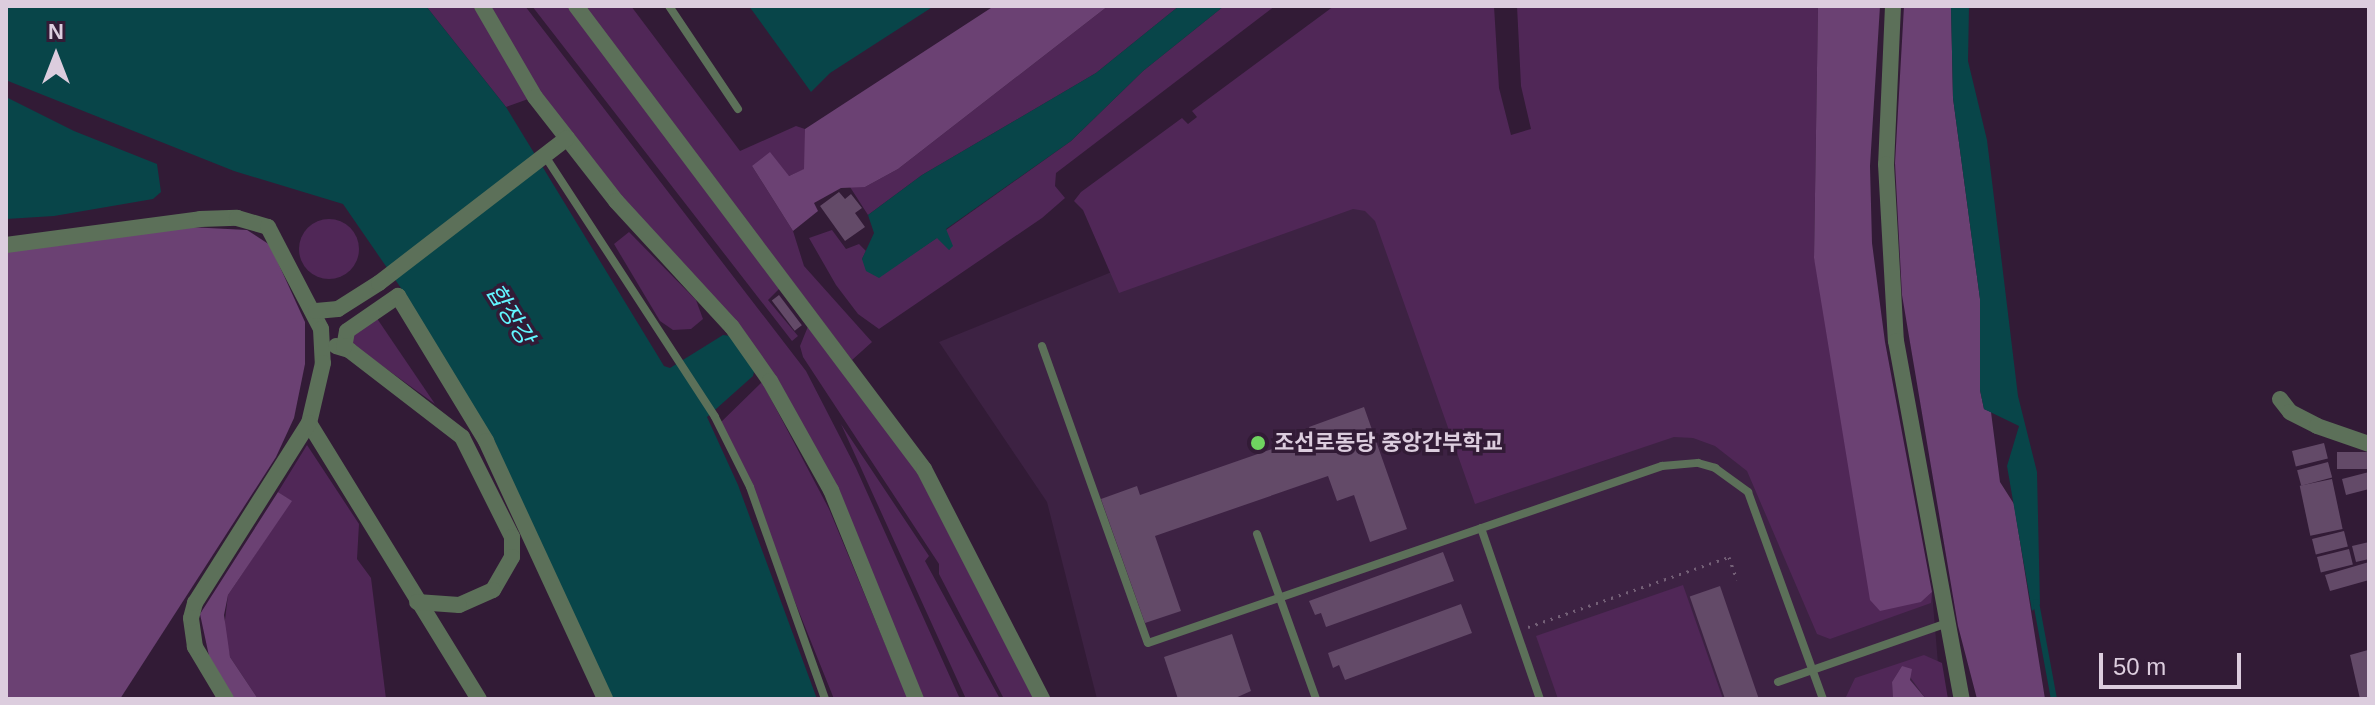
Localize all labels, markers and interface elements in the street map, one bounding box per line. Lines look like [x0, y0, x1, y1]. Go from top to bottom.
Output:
north arrow [16, 16, 96, 96]
text: N [48, 19, 64, 44]
water label: 합장강 [480, 278, 540, 350]
place label: 조선로동당 중앙간부학교 [1274, 430, 1503, 456]
marker: 조선로동당 중앙간부학교 [1249, 434, 1267, 452]
scale bar [2103, 637, 2245, 687]
text: 50 m [2113, 653, 2166, 680]

